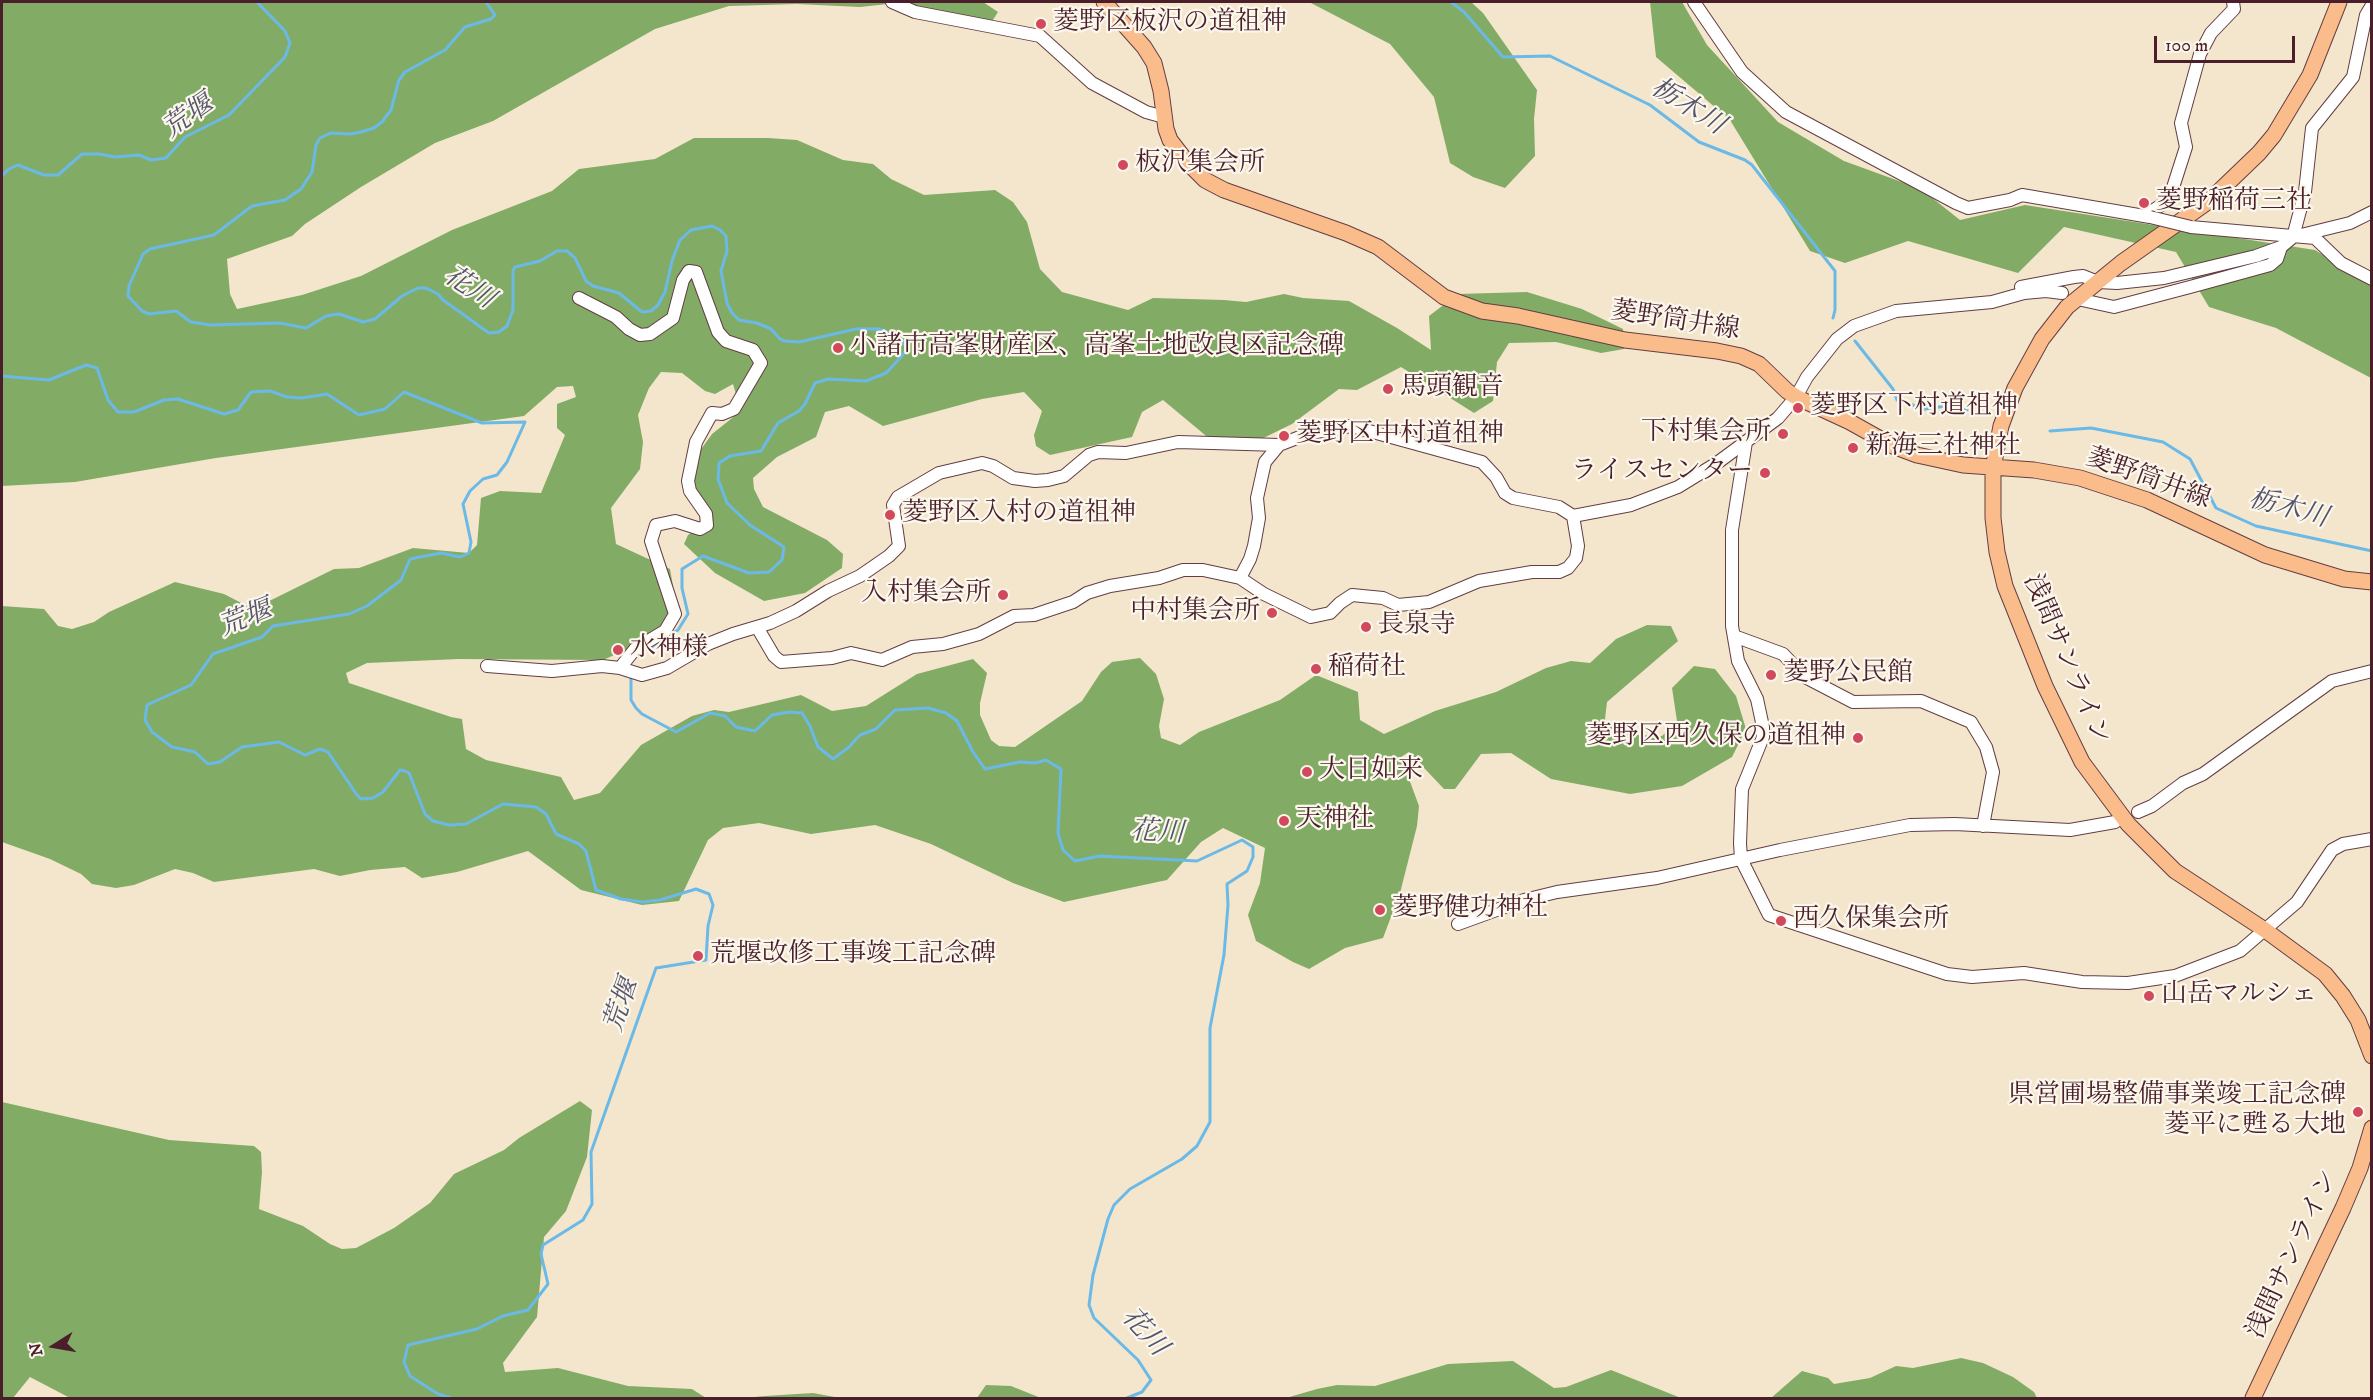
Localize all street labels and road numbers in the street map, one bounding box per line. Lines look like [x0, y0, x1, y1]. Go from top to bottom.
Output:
street label: 菱野筒井線 [1608, 296, 1742, 348]
street label: 菱野筒井線 [2082, 443, 2214, 517]
street label: 浅間サンライン [2015, 570, 2115, 750]
street label: 浅間サンライン [2241, 1166, 2347, 1344]

